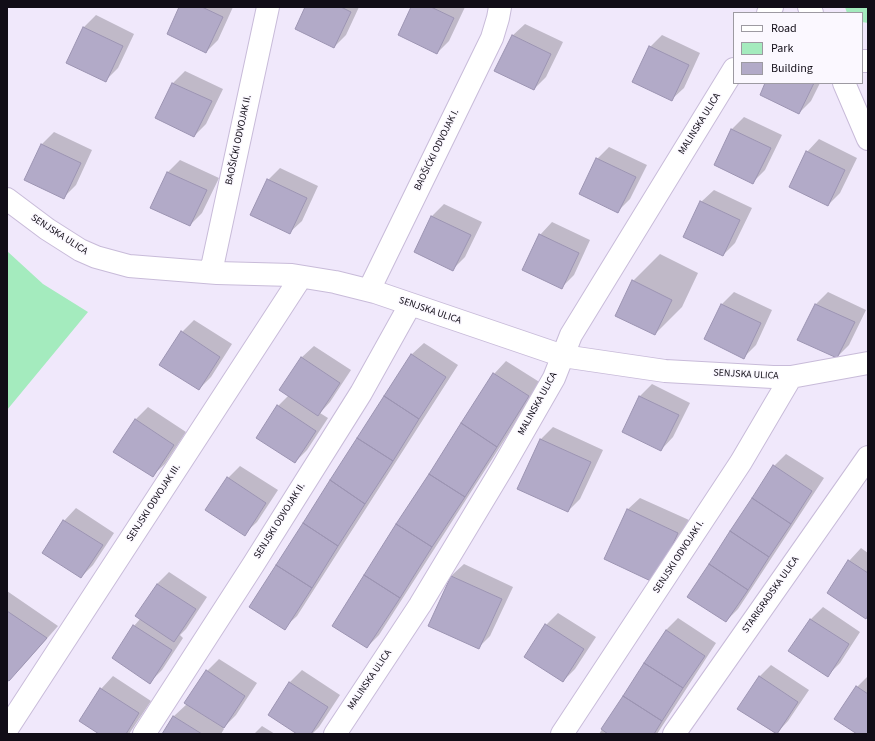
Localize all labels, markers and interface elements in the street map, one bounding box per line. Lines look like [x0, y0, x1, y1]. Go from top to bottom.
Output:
legend [733, 12, 863, 84]
text: Road [771, 20, 797, 37]
text: Park [771, 40, 793, 57]
text: Building [771, 60, 813, 77]
street label: MALINSKA ULICA [676, 91, 724, 157]
street label: BAOŠIĆKI ODVOJAK II. [224, 94, 254, 186]
street label: BAOŠIĆKI ODVOJAK I. [412, 107, 462, 193]
street label: SENJSKA ULICA [28, 212, 90, 258]
street label: SENJSKA ULICA [397, 295, 463, 327]
street label: SENJSKA ULICA [713, 367, 779, 383]
street label: MALINSKA ULICA [516, 370, 560, 438]
street label: SENJSKI ODVOJAK III. [124, 462, 184, 544]
street label: SENJSKI ODVOJAK II. [252, 481, 308, 561]
street label: SENJSKI ODVOJAK I. [651, 518, 707, 596]
street label: STARIGRADSKA ULICA [740, 554, 802, 636]
street label: MALINSKA ULICA [345, 648, 395, 712]

